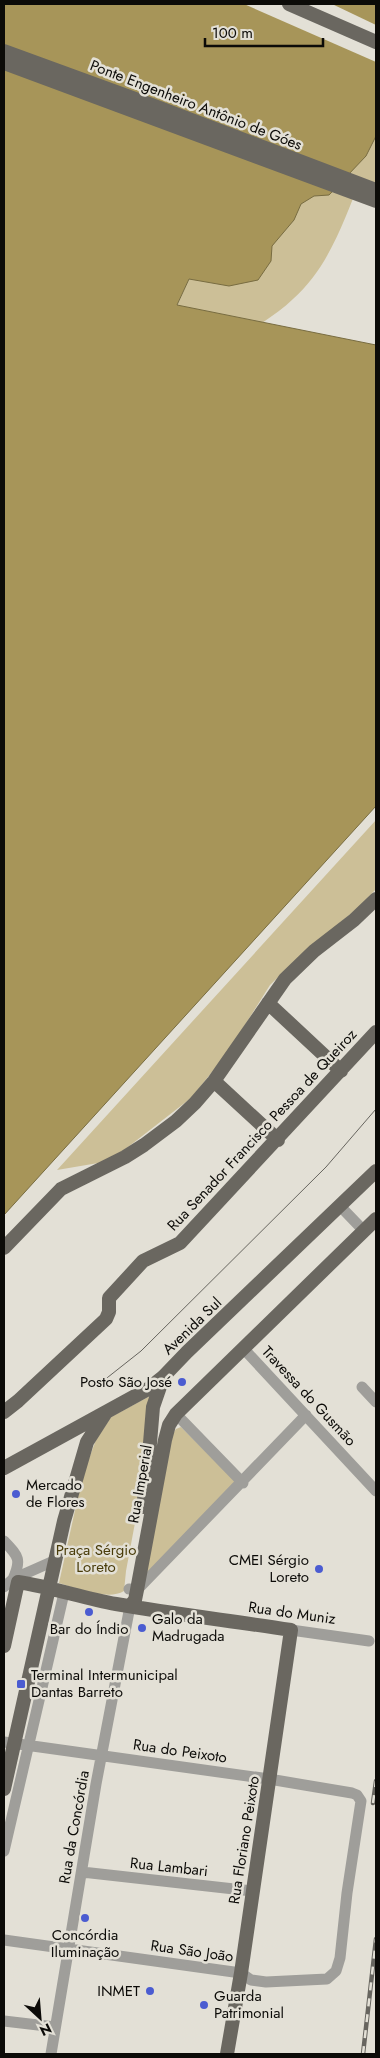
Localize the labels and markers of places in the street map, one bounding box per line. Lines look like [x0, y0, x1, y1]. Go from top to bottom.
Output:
place label: Posto São José [80, 1371, 172, 1393]
marker: Posto São José [176, 1376, 188, 1388]
place label: Mercado de Flores [26, 1474, 85, 1513]
marker: Mercado de Flores [10, 1488, 22, 1500]
place label: CMEI Sérgio Loreto [229, 1549, 309, 1588]
marker: CMEI Sérgio Loreto [313, 1563, 325, 1575]
marker: Bar do Índio [83, 1606, 95, 1618]
place label: Galo da Madrugada [152, 1608, 224, 1647]
place label: Bar do Índio [50, 1618, 128, 1640]
marker: Galo da Madrugada [136, 1622, 148, 1634]
place label: Terminal Intermunicipal Dantas Barreto [31, 1664, 178, 1703]
marker: Terminal Intermunicipal Dantas Barreto [15, 1678, 27, 1690]
marker: Concórdia Iluminação [79, 1912, 91, 1924]
place label: Concórdia Iluminação [51, 1924, 119, 1963]
place label: INMET [97, 1980, 140, 2002]
marker: INMET [144, 1985, 156, 1997]
place label: Guarda Patrimonial [214, 1985, 284, 2024]
marker: Guarda Patrimonial [198, 1999, 210, 2011]

